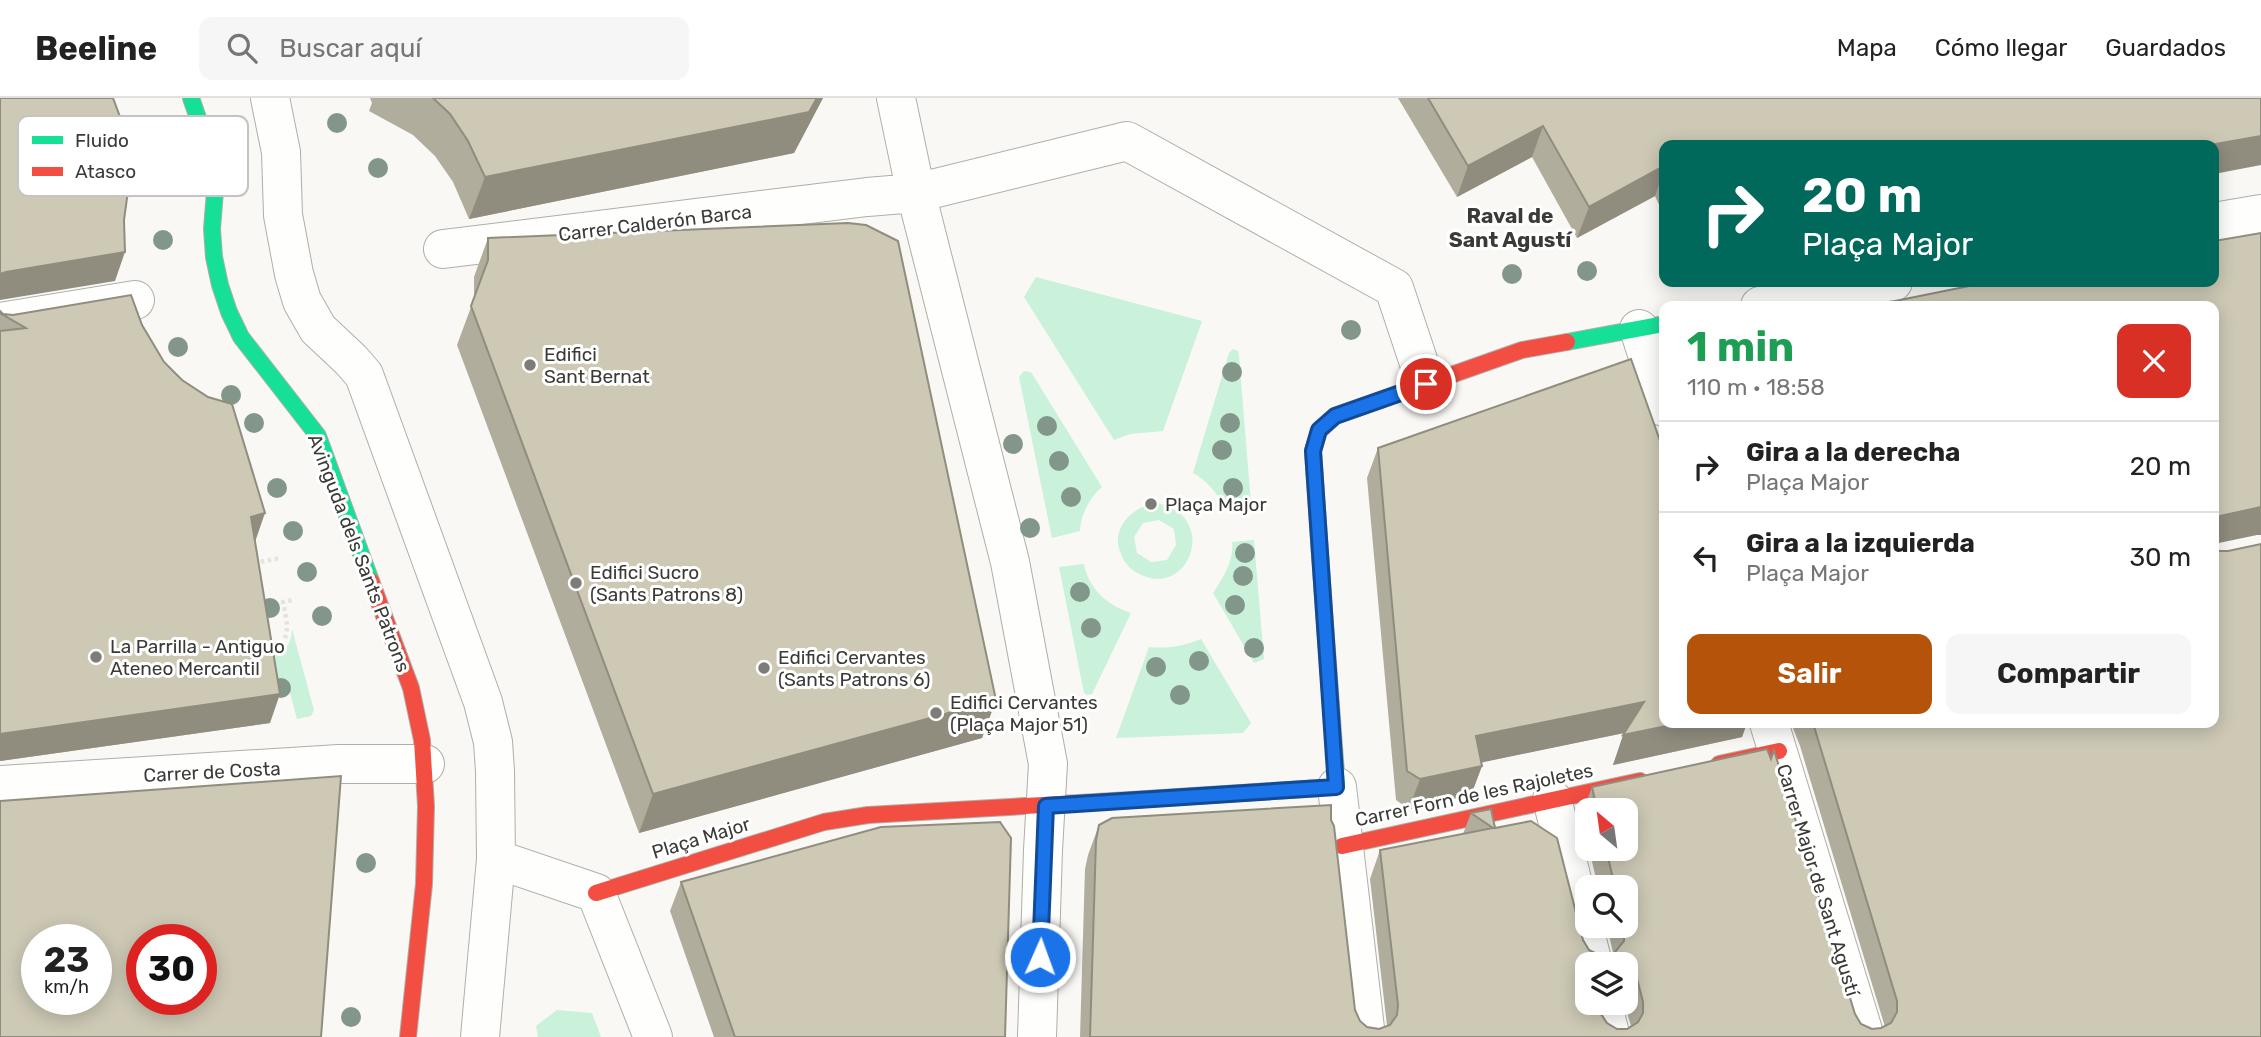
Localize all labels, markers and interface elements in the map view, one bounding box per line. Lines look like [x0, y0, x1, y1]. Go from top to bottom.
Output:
search box [199, 17, 689, 80]
text: Beeline [35, 29, 157, 68]
icon: search [223, 29, 261, 67]
text: Buscar aquí [279, 33, 422, 64]
text: Mapa [1837, 34, 1897, 62]
text: Cómo llegar [1935, 34, 2067, 62]
text: Guardados [2105, 34, 2226, 62]
legend [18, 116, 248, 196]
text: Fluido [75, 129, 129, 152]
text: Atasco [75, 160, 136, 183]
text: 20 m [1802, 166, 1923, 224]
icon: right [1687, 168, 1778, 259]
street label: Carrer Calderón Barca [557, 200, 753, 246]
district label: Raval de Sant Agustí [1449, 203, 1573, 252]
text: Plaça Major [1802, 225, 1973, 263]
text: 1 min [1687, 322, 1794, 372]
button: close [2117, 324, 2191, 398]
place label: Edifici Sant Bernat [544, 343, 650, 388]
pin [1396, 354, 1456, 414]
marker: Edifici Sant Bernat [522, 357, 538, 373]
icon: arrive [1407, 365, 1445, 403]
text: 110 m · 18:58 [1687, 373, 1825, 401]
street label: Avinguda dels Sants Patrons [303, 431, 415, 675]
text: Gira a la derecha [1746, 437, 1960, 468]
icon: right [1687, 448, 1725, 486]
text: 20 m [2130, 451, 2191, 482]
text: Plaça Major [1746, 468, 1869, 496]
place label: Plaça Major [1165, 493, 1267, 516]
marker: Plaça Major [1143, 496, 1159, 512]
text: Gira a la izquierda [1746, 528, 1975, 559]
icon: left [1687, 539, 1725, 577]
text: 30 m [2129, 542, 2191, 573]
text: Plaça Major [1746, 559, 1869, 587]
place label: Edifici Sucro (Sants Patrons 8) [590, 561, 743, 606]
marker: Edifici Sucro (Sants Patrons 8) [568, 575, 584, 591]
button: Salir [1687, 634, 1932, 714]
button: Compartir [1946, 634, 2191, 714]
place label: La Parrilla - Antiguo Ateneo Mercantil [110, 635, 285, 680]
place label: Edifici Cervantes (Sants Patrons 6) [778, 646, 930, 691]
marker: La Parrilla - Antiguo Ateneo Mercantil [88, 649, 104, 665]
marker: Edifici Cervantes (Sants Patrons 6) [756, 660, 772, 676]
place label: Edifici Cervantes (Plaça Major 51) [950, 691, 1098, 736]
marker: Edifici Cervantes (Plaça Major 51) [928, 705, 944, 721]
street label: Carrer de Costa [143, 757, 281, 787]
street label: Carrer Forn de les Rajoletes [1353, 759, 1595, 831]
street label: Carrer Major de Sant Agustí [1772, 761, 1865, 1000]
north arrow [1575, 798, 1638, 861]
map controls [1575, 798, 1638, 1015]
street label: Plaça Major [649, 812, 754, 864]
button: search [1575, 875, 1638, 938]
position arrow [1003, 920, 1077, 994]
speed limit sign: 30 [126, 924, 217, 1015]
text: 23 [44, 939, 89, 981]
button: layers [1575, 952, 1638, 1015]
text: km/h [44, 976, 89, 998]

